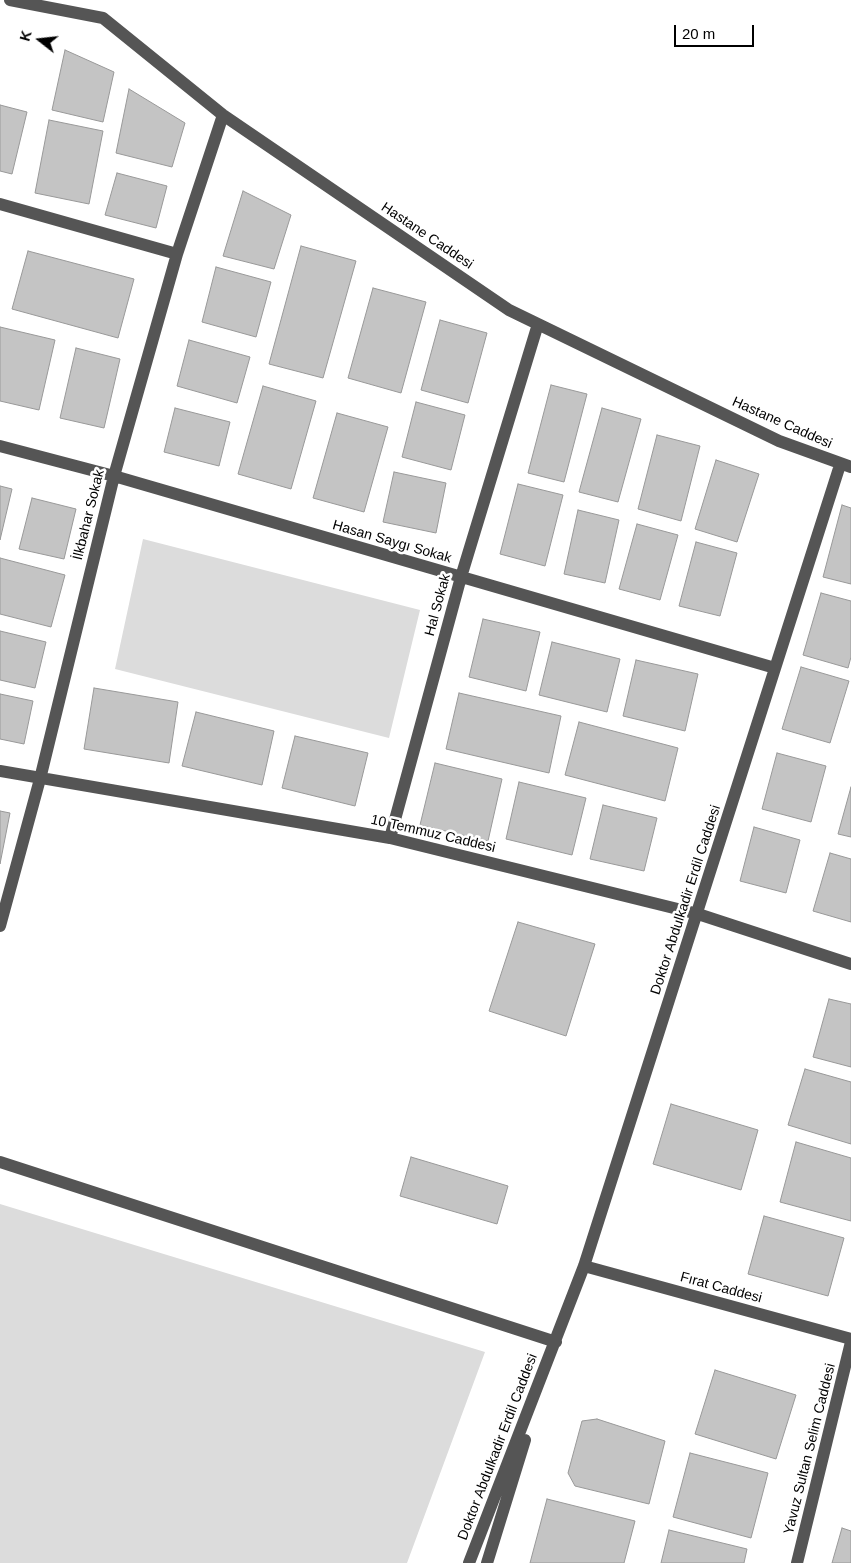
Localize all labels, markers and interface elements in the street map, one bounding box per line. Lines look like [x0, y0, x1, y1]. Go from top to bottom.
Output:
north arrow [15, 15, 65, 65]
scale bar [676, 15, 756, 47]
text: 20 m [682, 25, 715, 42]
text: K [16, 29, 35, 43]
street label: Hastane Caddesi [378, 199, 476, 273]
street label: Hastane Caddesi [730, 393, 834, 453]
street label: İlkbahar Sokak [70, 468, 108, 562]
street label: Hasan Saygı Sokak [331, 517, 453, 567]
street label: Hal Sokak [422, 572, 454, 638]
street label: Doktor Abdulkadir Erdil Caddesi [647, 803, 725, 997]
street label: 10 Temmuz Caddesi [369, 811, 497, 857]
street label: Fırat Caddesi [678, 1269, 764, 1307]
street label: Doktor Abdulkadir Erdil Caddesi [455, 1351, 541, 1543]
street label: Yavuz Sultan Selim Caddesi [781, 1362, 839, 1536]

